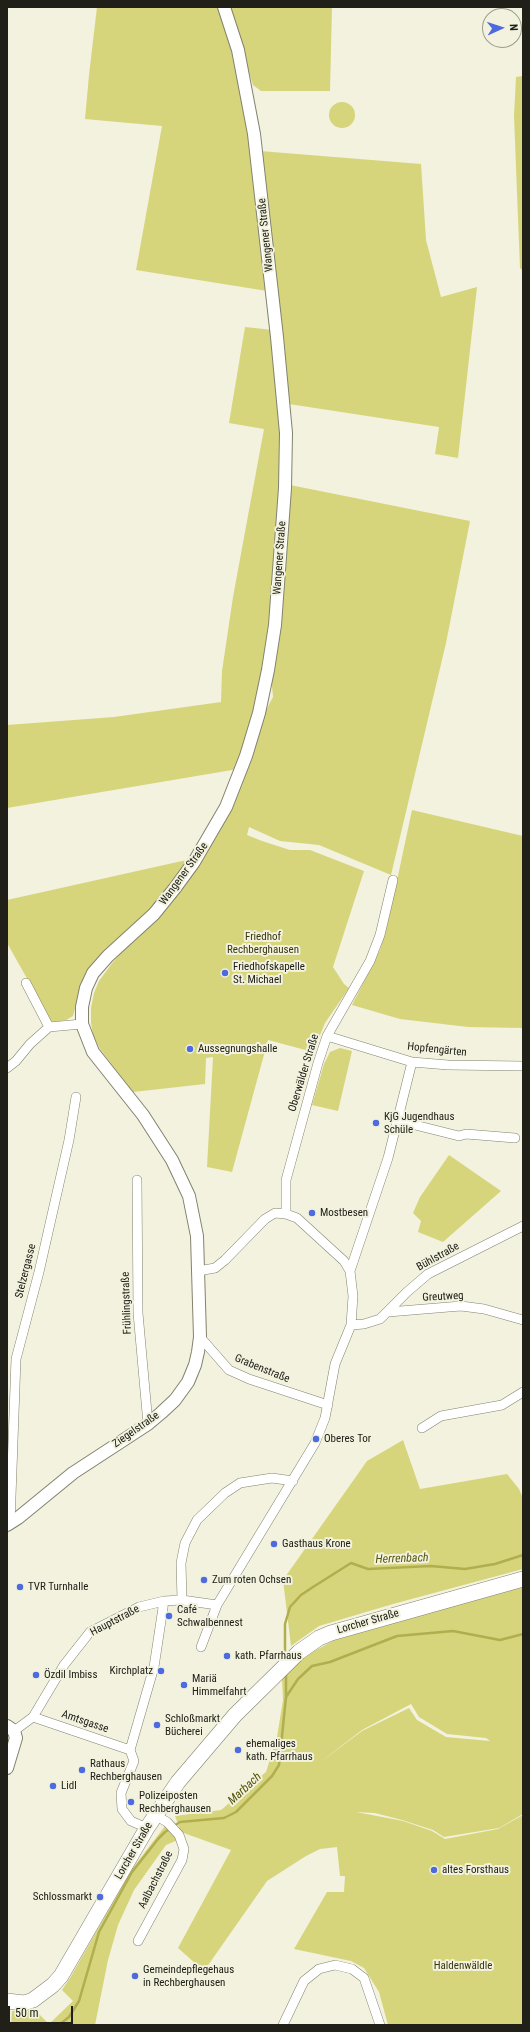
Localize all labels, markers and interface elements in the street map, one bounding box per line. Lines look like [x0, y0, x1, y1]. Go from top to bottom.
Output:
north arrow [482, 8, 522, 48]
text: N [507, 24, 520, 31]
street label: Wangener Straße [256, 198, 276, 272]
street label: Wangener Straße [271, 521, 289, 595]
street label: Wangener Straße [157, 840, 211, 908]
park label: Friedhof Rechberghausen [227, 930, 299, 956]
place label: Friedhofskapelle St. Michael [233, 960, 305, 986]
marker: Friedhofskapelle St. Michael [220, 968, 230, 978]
street label: Oberwälder Straße [286, 1033, 322, 1113]
street label: Hopfengärten [407, 1040, 467, 1060]
place label: Aussegnungshalle [198, 1042, 277, 1056]
marker: Aussegnungshalle [185, 1044, 195, 1054]
place label: KjG Jugendhaus Schüle [384, 1110, 454, 1136]
marker: KjG Jugendhaus Schüle [371, 1118, 381, 1128]
place label: Mostbesen [320, 1206, 368, 1220]
marker: Mostbesen [307, 1208, 317, 1218]
street label: Bühlstraße [414, 1240, 462, 1274]
street label: Stelzergasse [13, 1242, 39, 1300]
street label: Frühlingstraße [119, 1272, 135, 1334]
street label: Greutweg [422, 1289, 464, 1305]
street label: Grabenstraße [232, 1352, 292, 1386]
street label: Ziegelstraße [110, 1409, 162, 1451]
place label: Oberes Tor [324, 1432, 371, 1446]
marker: Oberes Tor [311, 1434, 321, 1444]
place label: Gasthaus Krone [282, 1537, 351, 1551]
marker: Gasthaus Krone [269, 1539, 279, 1549]
water label: Herrenbach [375, 1551, 429, 1567]
place label: Zum roten Ochsen [212, 1573, 291, 1587]
marker: Zum roten Ochsen [199, 1575, 209, 1585]
place label: TVR Turnhalle [28, 1580, 88, 1594]
marker: TVR Turnhalle [15, 1582, 25, 1592]
street label: Hauptstraße [88, 1603, 142, 1639]
place label: Café Schwalbennest [177, 1603, 243, 1629]
street label: Lorcher Straße [336, 1607, 400, 1637]
marker: Café Schwalbennest [164, 1611, 174, 1621]
place label: kath. Pfarrhaus [235, 1649, 302, 1663]
marker: kath. Pfarrhaus [222, 1651, 232, 1661]
place label: Kirchplatz [110, 1664, 153, 1678]
marker: Kirchplatz [156, 1666, 166, 1676]
place label: Özdil Imbiss [44, 1668, 97, 1682]
marker: Özdil Imbiss [31, 1670, 41, 1680]
place label: Mariä Himmelfahrt [192, 1672, 247, 1698]
marker: Mariä Himmelfahrt [179, 1680, 189, 1690]
street label: Amtsgasse [60, 1708, 110, 1736]
place label: Schloßmarkt Bücherei [165, 1712, 220, 1738]
marker: Schloßmarkt Bücherei [152, 1720, 162, 1730]
place label: ehemaliges kath. Pfarrhaus [246, 1737, 313, 1763]
marker: ehemaliges kath. Pfarrhaus [233, 1745, 243, 1755]
place label: Rathaus Rechberghausen [90, 1757, 162, 1783]
marker: Rathaus Rechberghausen [77, 1765, 87, 1775]
water label: Marbach [225, 1770, 265, 1808]
place label: Lidl [61, 1779, 77, 1793]
marker: Lidl [48, 1781, 58, 1791]
place label: Polizeiposten Rechberghausen [139, 1789, 211, 1815]
marker: Polizeiposten Rechberghausen [126, 1797, 136, 1807]
street label: Lorcher Straße [112, 1820, 156, 1882]
street label: Aalbachstraße [136, 1849, 176, 1911]
place label: altes Forsthaus [442, 1863, 509, 1877]
marker: altes Forsthaus [429, 1865, 439, 1875]
place label: Schlossmarkt [33, 1890, 92, 1904]
marker: Schlossmarkt [95, 1892, 105, 1902]
park label: Haldenwäldle [434, 1959, 492, 1973]
place label: Gemeindepflegehaus in Rechberghausen [143, 1963, 234, 1989]
marker: Gemeindepflegehaus in Rechberghausen [130, 1971, 140, 1981]
scale bar [10, 1998, 75, 2024]
text: 50 m [15, 2006, 39, 2020]

